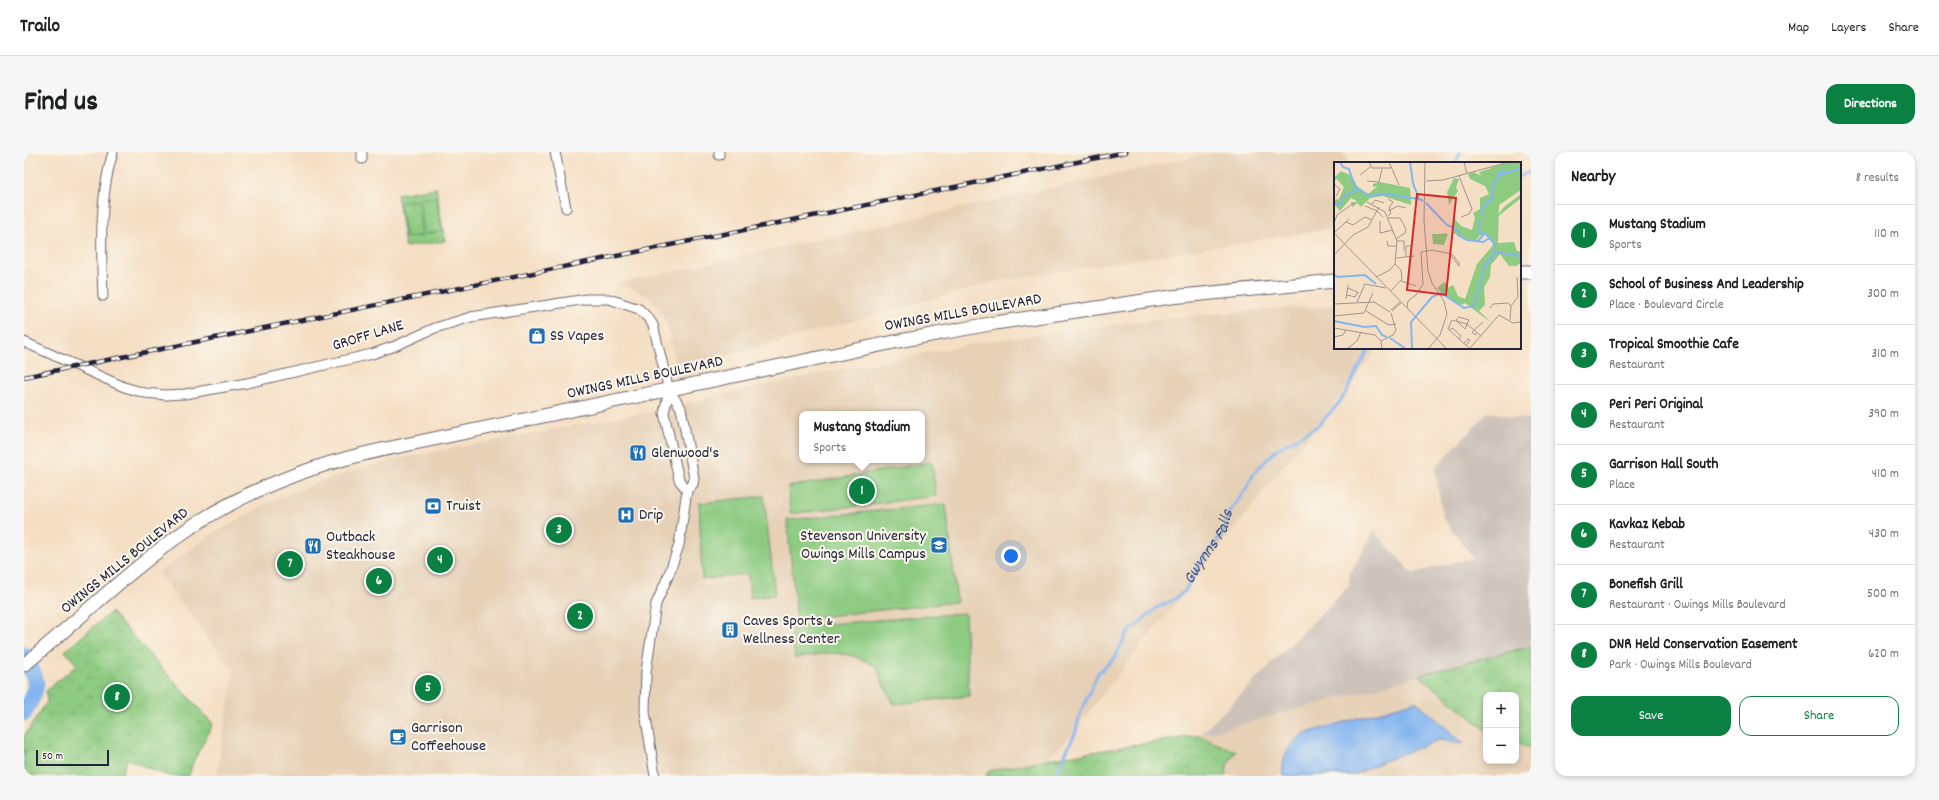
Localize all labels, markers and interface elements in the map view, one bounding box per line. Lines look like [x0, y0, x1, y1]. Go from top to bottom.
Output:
text: Trailo [20, 14, 60, 41]
text: Map [1788, 18, 1809, 38]
text: Layers [1831, 18, 1866, 38]
text: Share [1888, 18, 1919, 38]
text: Find us [24, 84, 98, 124]
button: Directions [1826, 84, 1915, 124]
inset map [1334, 162, 1521, 349]
text: Nearby [1571, 166, 1615, 190]
text: 8 results [1856, 169, 1899, 188]
text: Mustang Stadium [1609, 214, 1706, 236]
text: 1 [1583, 225, 1585, 244]
text: 110 m [1874, 225, 1899, 244]
text: Sports [1609, 236, 1642, 255]
text: School of Business And Leadership [1609, 274, 1804, 296]
text: 2 [1581, 285, 1587, 304]
text: 300 m [1867, 285, 1899, 304]
street label: OWINGS MILLS BOULEVARD [883, 288, 1043, 338]
text: Place · Boulevard Circle [1609, 296, 1723, 315]
street label: GROFF LANE [330, 314, 407, 358]
place label: SS Vapes [550, 325, 604, 348]
shop icon: SS Vapes [527, 326, 547, 346]
text: Tropical Smoothie Cafe [1609, 334, 1739, 356]
text: 3 [1581, 345, 1587, 364]
text: 310 m [1871, 345, 1899, 364]
street label: OWINGS MILLS BOULEVARD [565, 350, 725, 406]
text: Restaurant [1609, 356, 1665, 375]
text: Peri Peri Original [1609, 394, 1703, 416]
text: 4 [1581, 405, 1587, 424]
text: 390 m [1868, 405, 1899, 424]
popup [799, 411, 925, 463]
text: Restaurant [1609, 416, 1665, 435]
text: Mustang Stadium [814, 417, 910, 439]
text: Sports [814, 439, 846, 458]
place label: Glenwood's [651, 442, 720, 465]
restaurant icon: Glenwood's [628, 443, 648, 463]
text: Garrison Hall South [1609, 454, 1718, 476]
text: 5 [1581, 465, 1587, 484]
text: 410 m [1872, 465, 1899, 484]
pin: 1 [849, 476, 875, 506]
text: Place [1609, 476, 1635, 495]
place label: Truist [446, 495, 481, 518]
bank icon: Truist [423, 496, 443, 516]
street label: OWINGS MILLS BOULEVARD [56, 502, 194, 620]
place label: Drip [639, 504, 664, 527]
hospital icon: Drip [616, 505, 636, 525]
water label: Gwynns Falls [1179, 506, 1241, 589]
text: Kavkaz Kebab [1609, 514, 1685, 536]
pin: 3 [546, 515, 572, 545]
place label: Stevenson University Owings Mills Campus [800, 525, 927, 566]
text: 6 [1581, 525, 1587, 544]
text: 430 m [1869, 525, 1899, 544]
place label: Outback Steakhouse [326, 526, 395, 567]
school or university icon: Stevenson University Owings Mills Campus [929, 535, 949, 555]
restaurant icon: Outback Steakhouse [303, 536, 323, 556]
text: Restaurant [1609, 536, 1665, 555]
pin: 4 [427, 545, 453, 575]
your location [1001, 546, 1021, 566]
pin: 7 [277, 549, 303, 579]
pin: 6 [366, 566, 392, 596]
text: Bonefish Grill [1609, 574, 1683, 596]
text: 7 [1582, 585, 1586, 604]
text: 500 m [1867, 585, 1899, 604]
text: Restaurant · Owings Mills Boulevard [1609, 596, 1785, 615]
pin: 2 [567, 601, 593, 631]
place label: Caves Sports & Wellness Center [743, 610, 840, 651]
building icon: Caves Sports & Wellness Center [720, 620, 740, 640]
text: DNR Held Conservation Easement [1609, 634, 1797, 656]
text: 8 [1581, 645, 1587, 664]
text: 620 m [1868, 645, 1899, 664]
text: Park · Owings Mills Boulevard [1609, 656, 1752, 675]
pin: 5 [415, 673, 441, 703]
pin: 8 [104, 682, 130, 712]
map controls [1483, 692, 1519, 764]
button: + [1483, 692, 1519, 728]
button: Save [1571, 696, 1731, 736]
button: Share [1739, 696, 1899, 736]
place label: Garrison Coffeehouse [411, 717, 486, 758]
cafe icon: Garrison Coffeehouse [388, 727, 408, 747]
button: − [1483, 728, 1519, 764]
scale bar [36, 748, 109, 767]
text: 50 m [42, 749, 63, 765]

